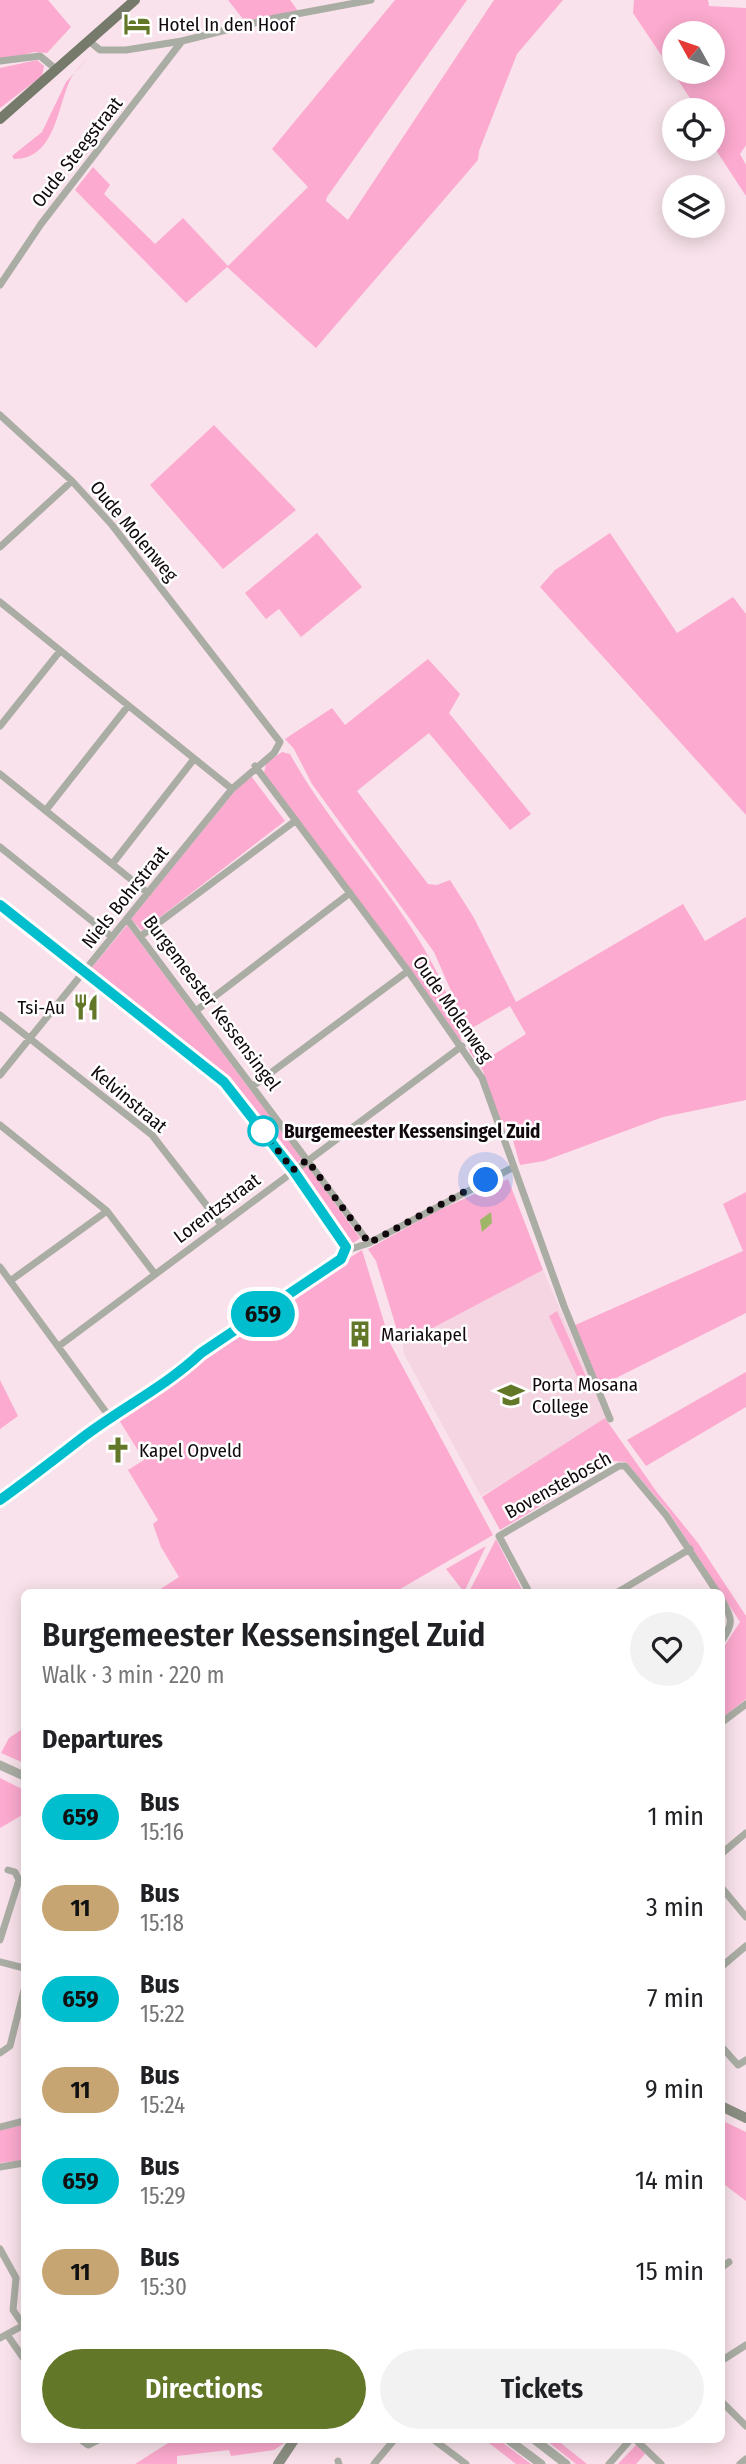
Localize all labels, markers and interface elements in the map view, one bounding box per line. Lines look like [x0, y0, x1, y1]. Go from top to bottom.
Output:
hotel icon: Hotel In den Hoof [122, 9, 152, 39]
place label: Hotel In den Hoof [158, 13, 296, 36]
north arrow [662, 21, 724, 84]
map controls [662, 21, 725, 238]
street label: Oude Steegstraat [27, 92, 128, 212]
button: locate [662, 98, 725, 161]
button: layers [662, 175, 725, 238]
street label: Oude Molenweg [85, 476, 183, 586]
street label: Niels Bohrstraat [77, 841, 174, 953]
street label: Burgemeester Kessensingel [139, 911, 285, 1095]
street label: Oude Molenweg [408, 951, 498, 1067]
restaurant icon: Tsi-Au [71, 992, 101, 1022]
place label: Tsi-Au [17, 996, 65, 1019]
street label: Kelvinstraat [86, 1061, 172, 1138]
marker: Burgemeester Kessensingel Zuid [248, 1116, 278, 1146]
place label: Burgemeester Kessensingel Zuid [284, 1120, 540, 1143]
your location [468, 1162, 503, 1197]
street label: Lorentzstraat [169, 1168, 265, 1248]
line badge: 659 [223, 1291, 303, 1337]
text: 659 [245, 1300, 281, 1328]
building icon: Mariakapel [345, 1319, 375, 1349]
place label: Mariakapel [381, 1323, 467, 1346]
place label: Porta Mosana College [532, 1373, 638, 1418]
school or university icon: Porta Mosana College [496, 1380, 526, 1410]
church icon: Kapel Opveld [103, 1435, 133, 1465]
place label: Kapel Opveld [139, 1439, 242, 1462]
street label: Bovenstebosch [501, 1446, 615, 1524]
button: heart [630, 1612, 704, 1686]
text: Burgemeester Kessensingel Zuid [42, 1615, 485, 1655]
text: Walk · 3 min · 220 m [42, 1661, 224, 1689]
text: Departures [42, 1724, 163, 1755]
text: Bus [140, 1787, 179, 1818]
text: 1 min [648, 1801, 704, 1832]
text: 659 [62, 1803, 99, 1831]
text: 15:16 [140, 1818, 184, 1846]
text: Bus [140, 1878, 179, 1909]
text: 3 min [646, 1892, 704, 1923]
text: 11 [71, 1894, 90, 1922]
text: 15:18 [140, 1909, 184, 1937]
text: Bus [140, 1969, 179, 2000]
text: 7 min [647, 1983, 704, 2014]
text: 659 [62, 1985, 99, 2013]
text: 15:22 [140, 2000, 185, 2028]
text: Bus [140, 2060, 179, 2091]
text: 9 min [645, 2074, 704, 2105]
text: 11 [71, 2076, 90, 2104]
text: 15:24 [140, 2091, 185, 2119]
text: Bus [140, 2151, 179, 2182]
text: 14 min [635, 2165, 704, 2196]
text: 659 [62, 2167, 99, 2195]
text: 15:29 [140, 2182, 186, 2210]
text: Bus [140, 2242, 179, 2273]
text: 15 min [636, 2256, 704, 2287]
text: 11 [71, 2258, 90, 2286]
text: 15:30 [140, 2273, 187, 2301]
button: Directions [42, 2349, 366, 2429]
button: Tickets [380, 2349, 704, 2429]

